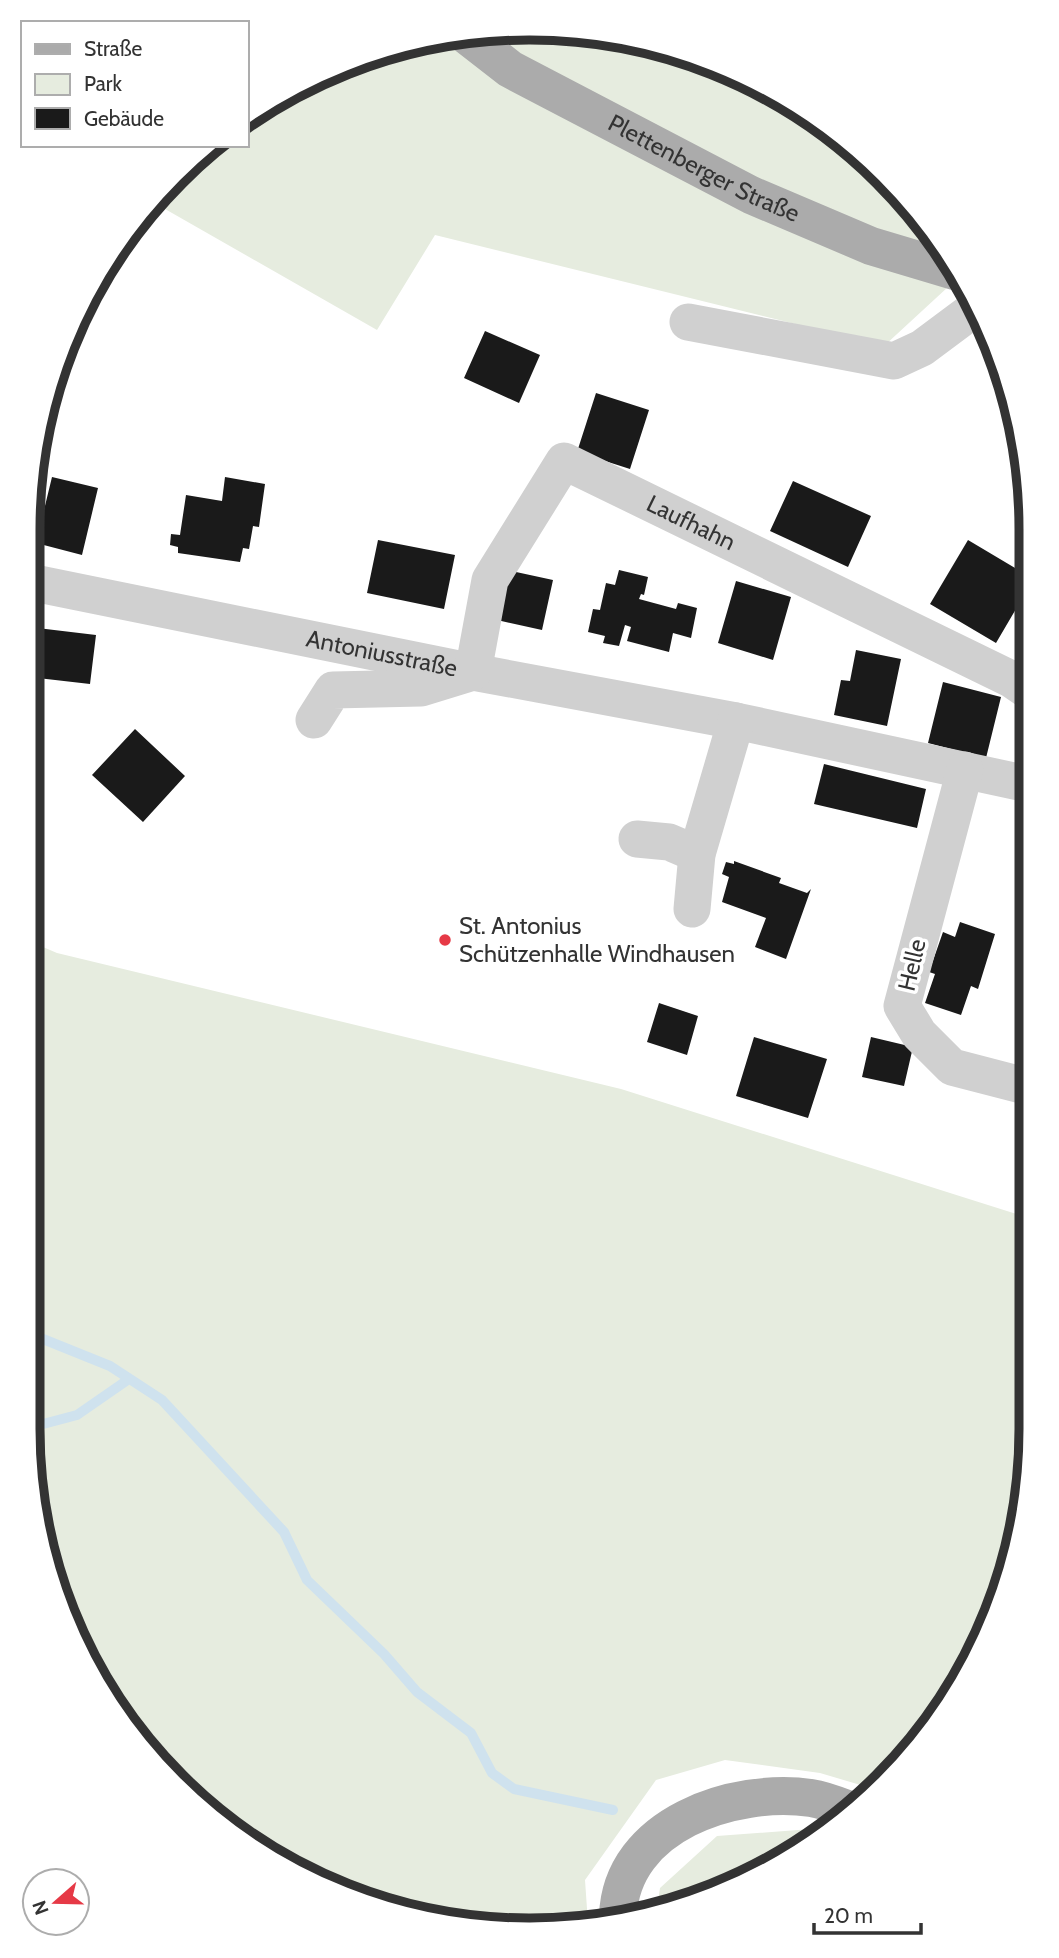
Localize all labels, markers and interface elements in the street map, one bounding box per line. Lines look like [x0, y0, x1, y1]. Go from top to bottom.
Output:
legend [21, 21, 248, 147]
text: Straße [84, 36, 143, 61]
text: Park [84, 71, 122, 96]
text: Gebäude [84, 106, 164, 131]
street label: Plettenberger Straße [604, 108, 804, 228]
street label: Laufhahn [642, 489, 740, 556]
street label: Antoniusstraße [304, 624, 460, 682]
place label: St. Antonius Schützenhalle Windhausen [459, 911, 735, 968]
marker: St. Antonius Schützenhalle Windhausen [437, 932, 453, 948]
street label: Helle [891, 936, 932, 994]
north arrow [21, 1867, 91, 1937]
scale bar [814, 1892, 921, 1936]
text: N [27, 1897, 54, 1918]
text: 20 m [824, 1903, 873, 1928]

